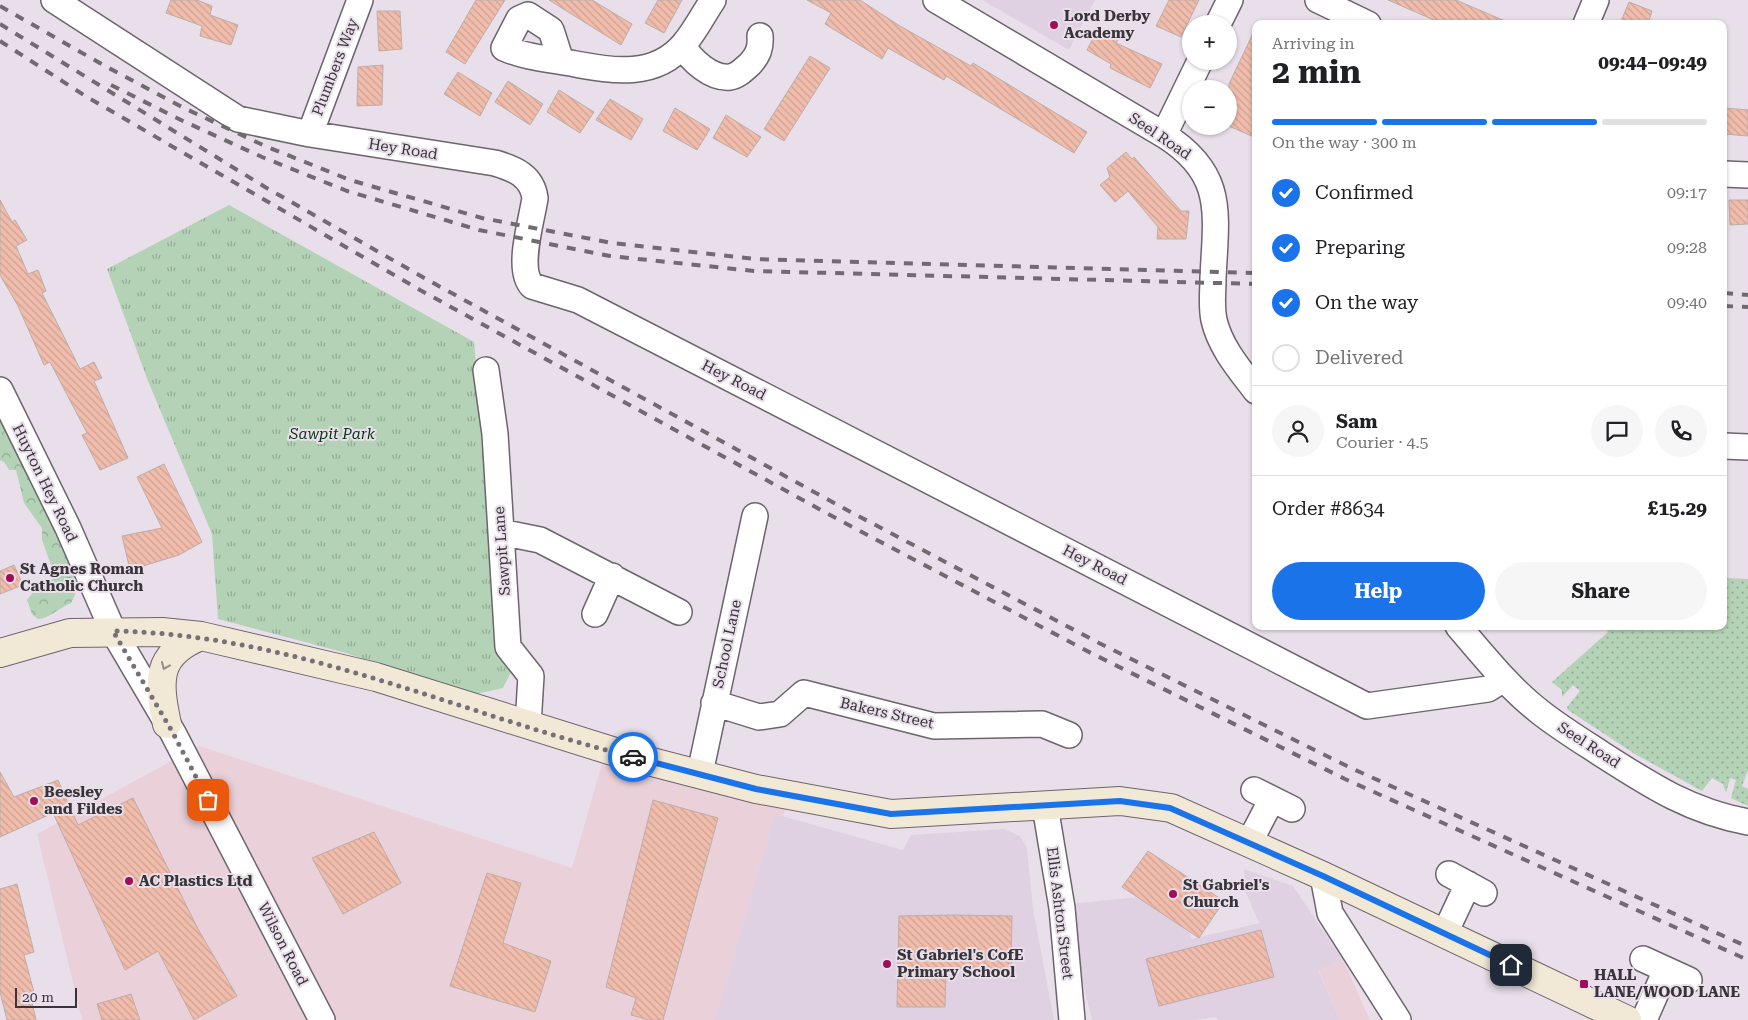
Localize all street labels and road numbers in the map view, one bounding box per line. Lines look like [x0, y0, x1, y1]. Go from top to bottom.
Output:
street label: Plumbers Way [308, 15, 362, 118]
street label: Seel Road [1125, 109, 1195, 164]
street label: Hey Road [367, 135, 439, 163]
street label: Hey Road [699, 356, 770, 404]
street label: Huyton Hey Road [9, 421, 82, 545]
street label: Sawpit Lane [490, 506, 514, 596]
street label: Hey Road [1060, 541, 1131, 589]
street label: School Lane [709, 598, 745, 690]
street label: Bakers Street [838, 693, 936, 733]
street label: Seel Road [1554, 718, 1624, 772]
street label: Ellis Ashton Street [1043, 846, 1077, 981]
street label: Wilson Road [254, 899, 312, 989]

